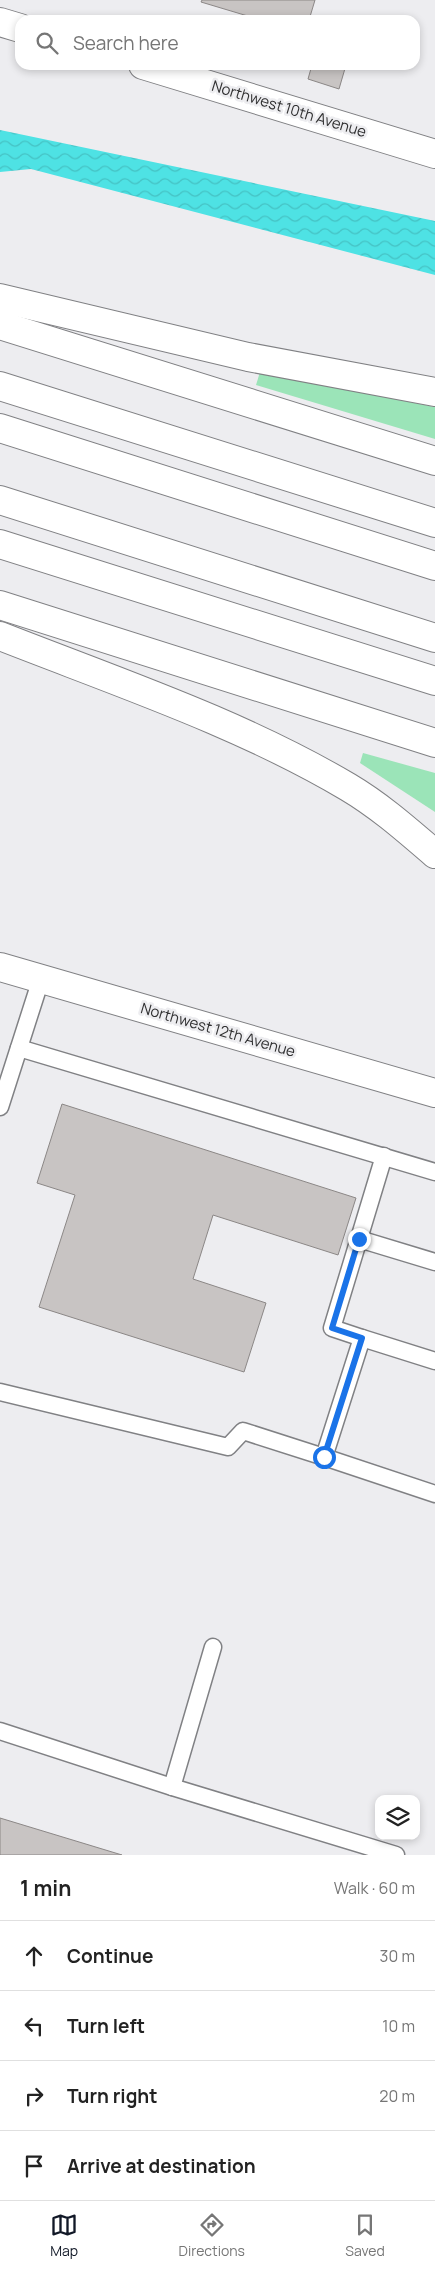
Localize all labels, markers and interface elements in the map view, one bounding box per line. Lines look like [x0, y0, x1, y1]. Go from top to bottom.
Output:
search box [15, 15, 420, 70]
icon: search [33, 29, 61, 57]
text: Search here [73, 30, 179, 56]
street label: Northwest 10th Avenue [209, 75, 369, 142]
street label: Northwest 12th Avenue [138, 997, 298, 1062]
route end [348, 1228, 371, 1251]
route start [313, 1446, 336, 1469]
map controls [375, 1795, 420, 1840]
button: layers [375, 1795, 420, 1840]
text: 1 min [20, 1874, 71, 1902]
text: Walk · 60 m [334, 1877, 415, 1899]
icon: ahead [20, 1942, 48, 1970]
text: Continue [67, 1943, 153, 1969]
text: 30 m [380, 1945, 415, 1967]
icon: left [20, 2012, 48, 2040]
text: Turn left [67, 2013, 145, 2039]
text: 10 m [382, 2015, 415, 2037]
icon: right [20, 2082, 48, 2110]
text: Turn right [67, 2083, 157, 2109]
text: 20 m [379, 2085, 415, 2107]
icon: arrive [20, 2152, 48, 2180]
text: Arrive at destination [67, 2153, 256, 2179]
tab: Map [50, 2211, 78, 2260]
tab: Directions [179, 2211, 245, 2260]
tab: Saved [345, 2211, 385, 2260]

